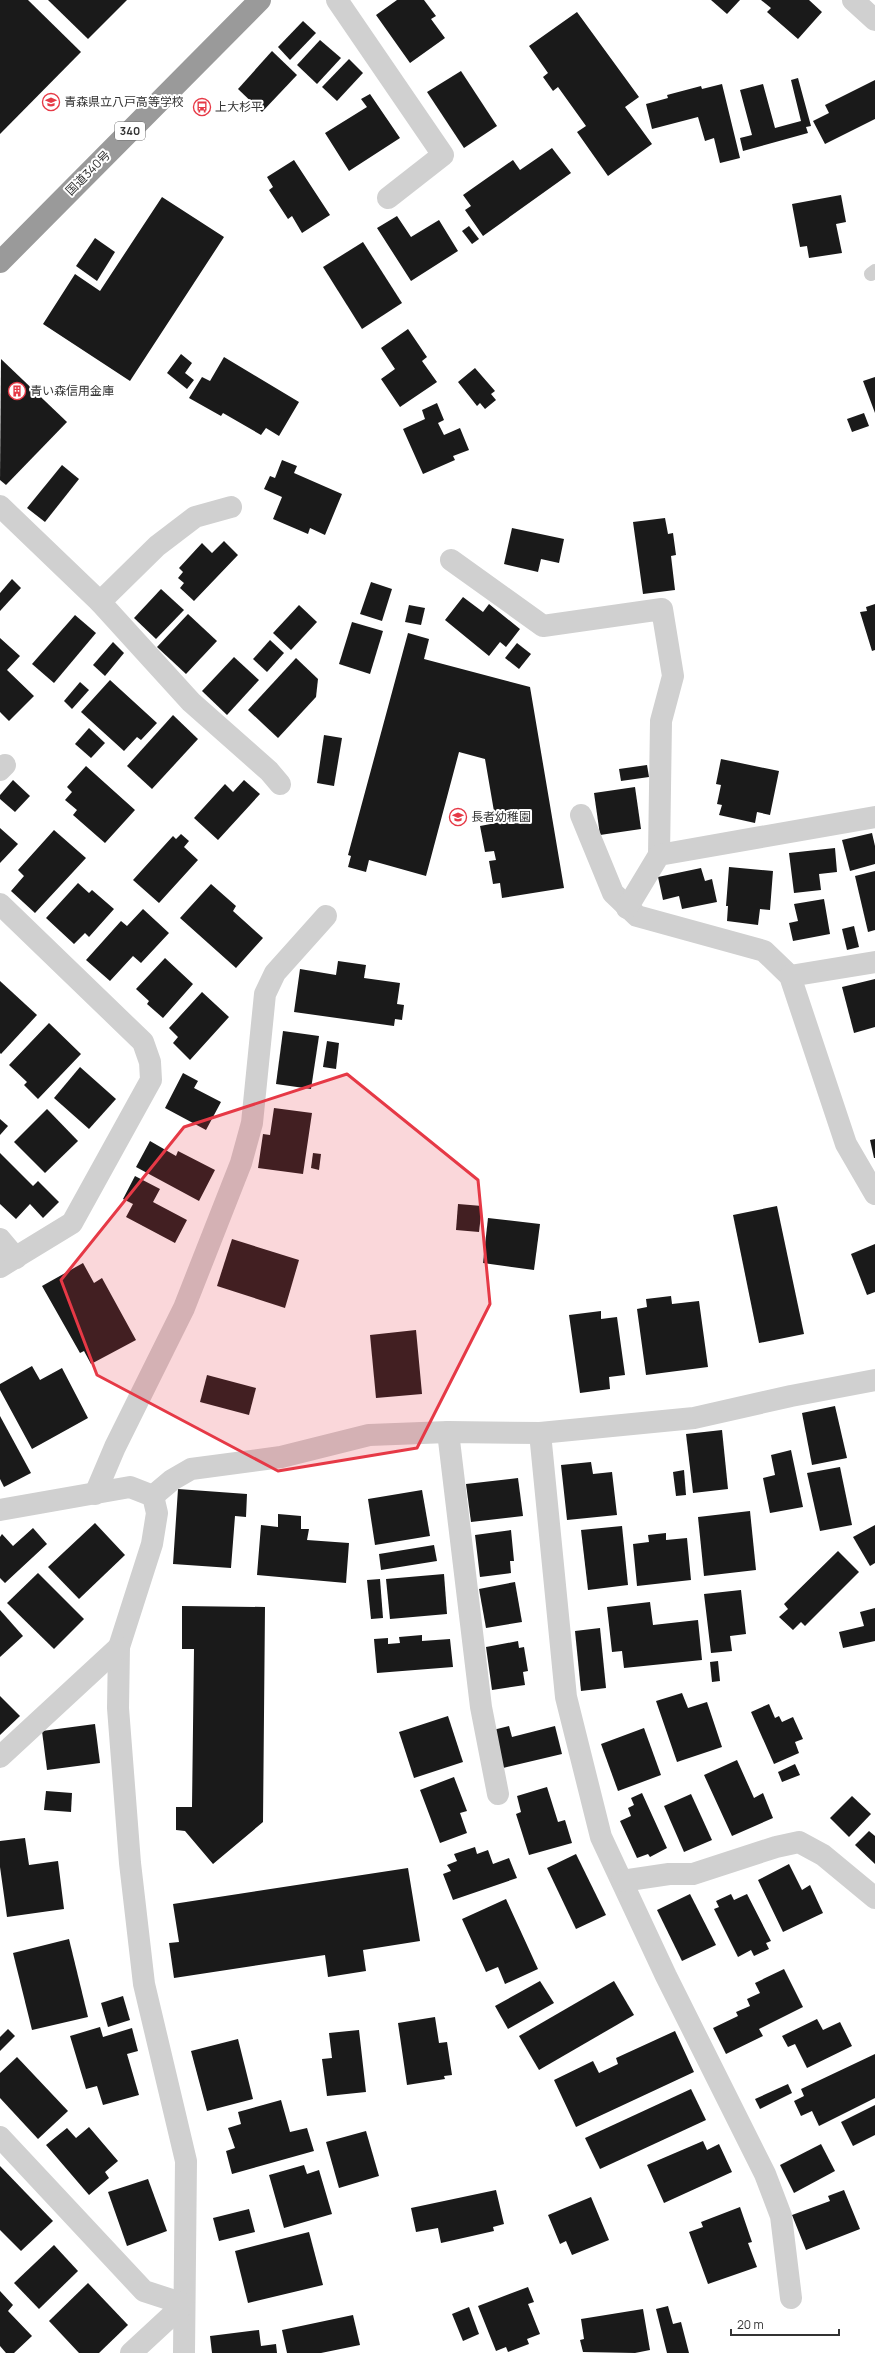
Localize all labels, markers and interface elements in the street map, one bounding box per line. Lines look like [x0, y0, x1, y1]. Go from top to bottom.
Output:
school or university icon: 青森県立八戸高等学校 [41, 92, 61, 112]
place label: 青森県立八戸高等学校 [64, 93, 184, 110]
bus stop icon: 上大杉平 [192, 97, 212, 117]
place label: 上大杉平 [215, 98, 263, 115]
road number: 340 [115, 122, 145, 140]
street label: 国道340号 [61, 146, 114, 199]
building icon: 青い森信用金庫 [7, 381, 27, 401]
place label: 青い森信用金庫 [30, 382, 114, 399]
school or university icon: 長者幼稚園 [448, 807, 468, 827]
place label: 長者幼稚園 [471, 808, 531, 825]
scale bar [731, 2311, 839, 2337]
text: 20 m [737, 2316, 764, 2333]

